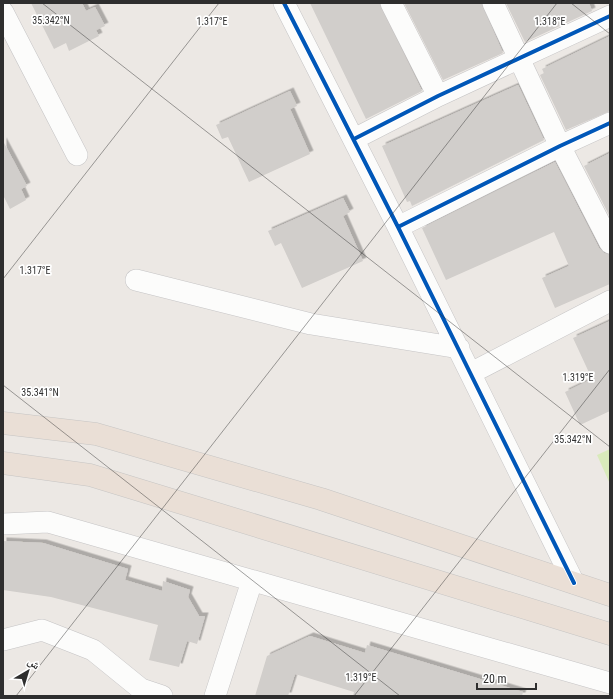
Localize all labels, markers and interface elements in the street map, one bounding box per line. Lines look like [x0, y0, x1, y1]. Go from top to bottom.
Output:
text: 35.342°N [32, 15, 70, 26]
text: 1.317°E [196, 16, 228, 27]
text: 1.318°E [534, 16, 566, 27]
text: 1.317°E [19, 265, 51, 276]
text: 1.319°E [562, 372, 594, 383]
text: 35.341°N [21, 387, 59, 398]
text: 35.342°N [554, 434, 592, 445]
north arrow [8, 651, 48, 691]
text: ش [25, 655, 43, 673]
scale bar [477, 665, 536, 691]
text: 1.319°E [345, 672, 377, 683]
text: 20 m [483, 672, 507, 686]

